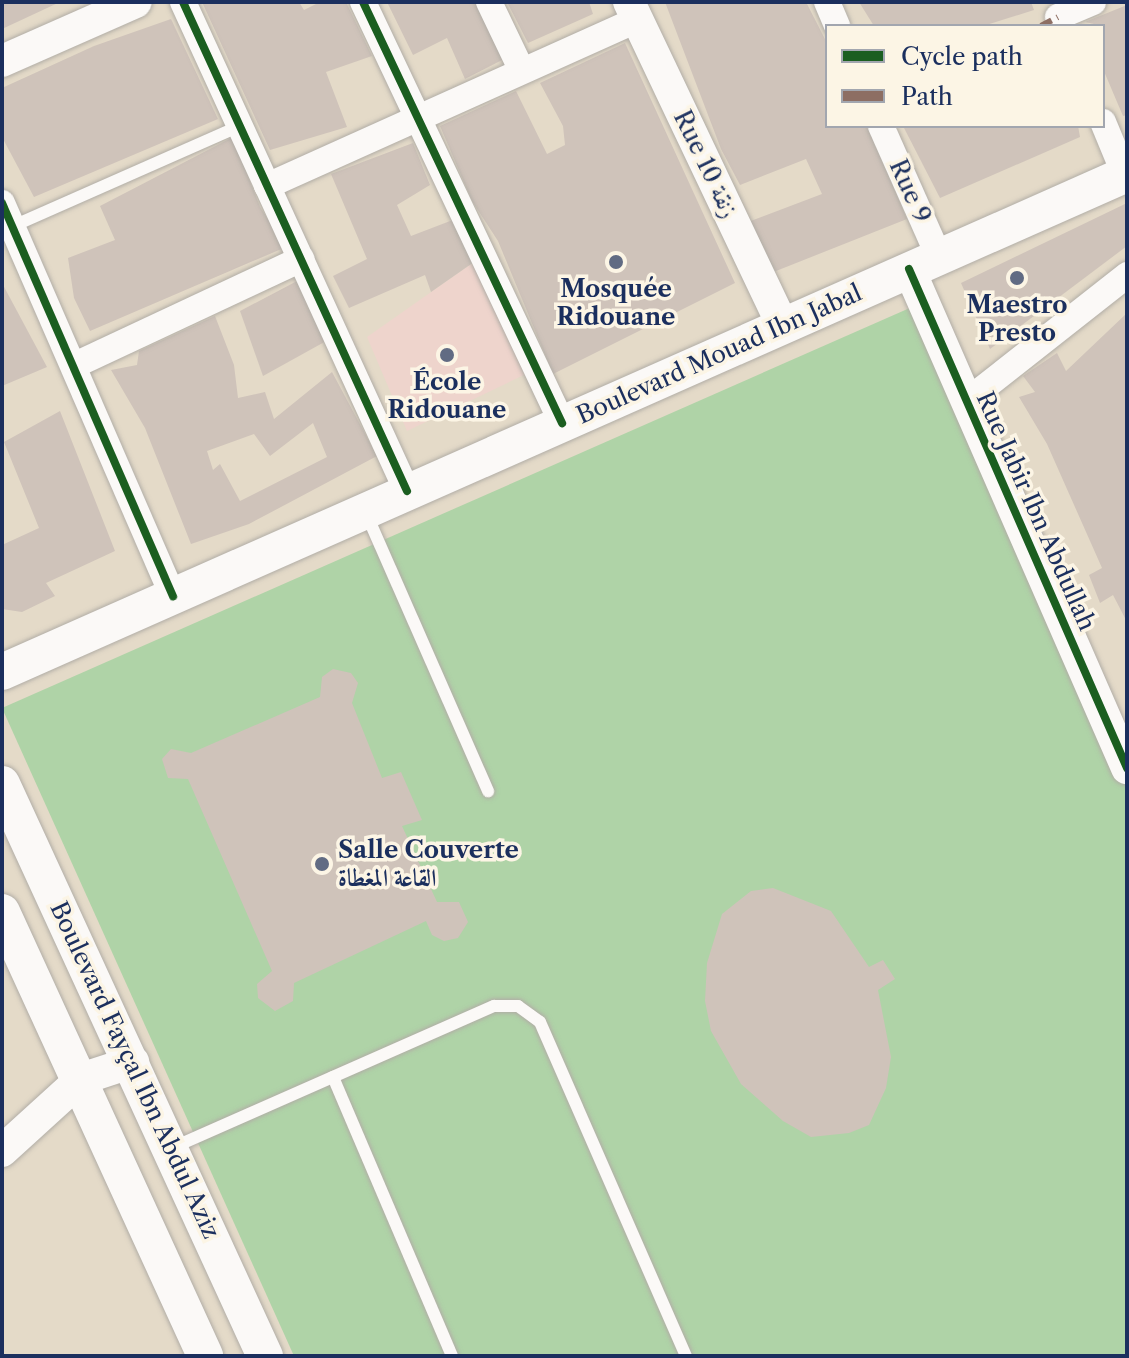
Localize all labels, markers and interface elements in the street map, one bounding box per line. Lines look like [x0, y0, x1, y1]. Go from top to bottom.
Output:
legend [825, 24, 1105, 128]
text: Cycle path [901, 42, 1023, 71]
text: Path [901, 82, 953, 111]
street label: Rue 10 زنقة [668, 105, 744, 223]
street label: Rue 9 [883, 155, 937, 227]
marker: Mosquée Ridouane [607, 253, 625, 271]
marker: Maestro Presto [1008, 269, 1026, 287]
place label: Mosquée Ridouane [557, 275, 675, 331]
street label: Boulevard Mouad Ibn Jabal [572, 278, 866, 430]
place label: Maestro Presto [967, 291, 1067, 347]
marker: École Ridouane [438, 346, 456, 364]
place label: École Ridouane [388, 368, 506, 424]
street label: Rue Jabir Ibn Abdullah [970, 386, 1102, 636]
place label: Salle Couverte القاعة المغطاة [338, 836, 519, 892]
marker: Salle Couverte القاعة المغطاة [313, 855, 331, 873]
street label: Boulevard Fayçal Ibn Abdul Aziz [44, 896, 226, 1244]

